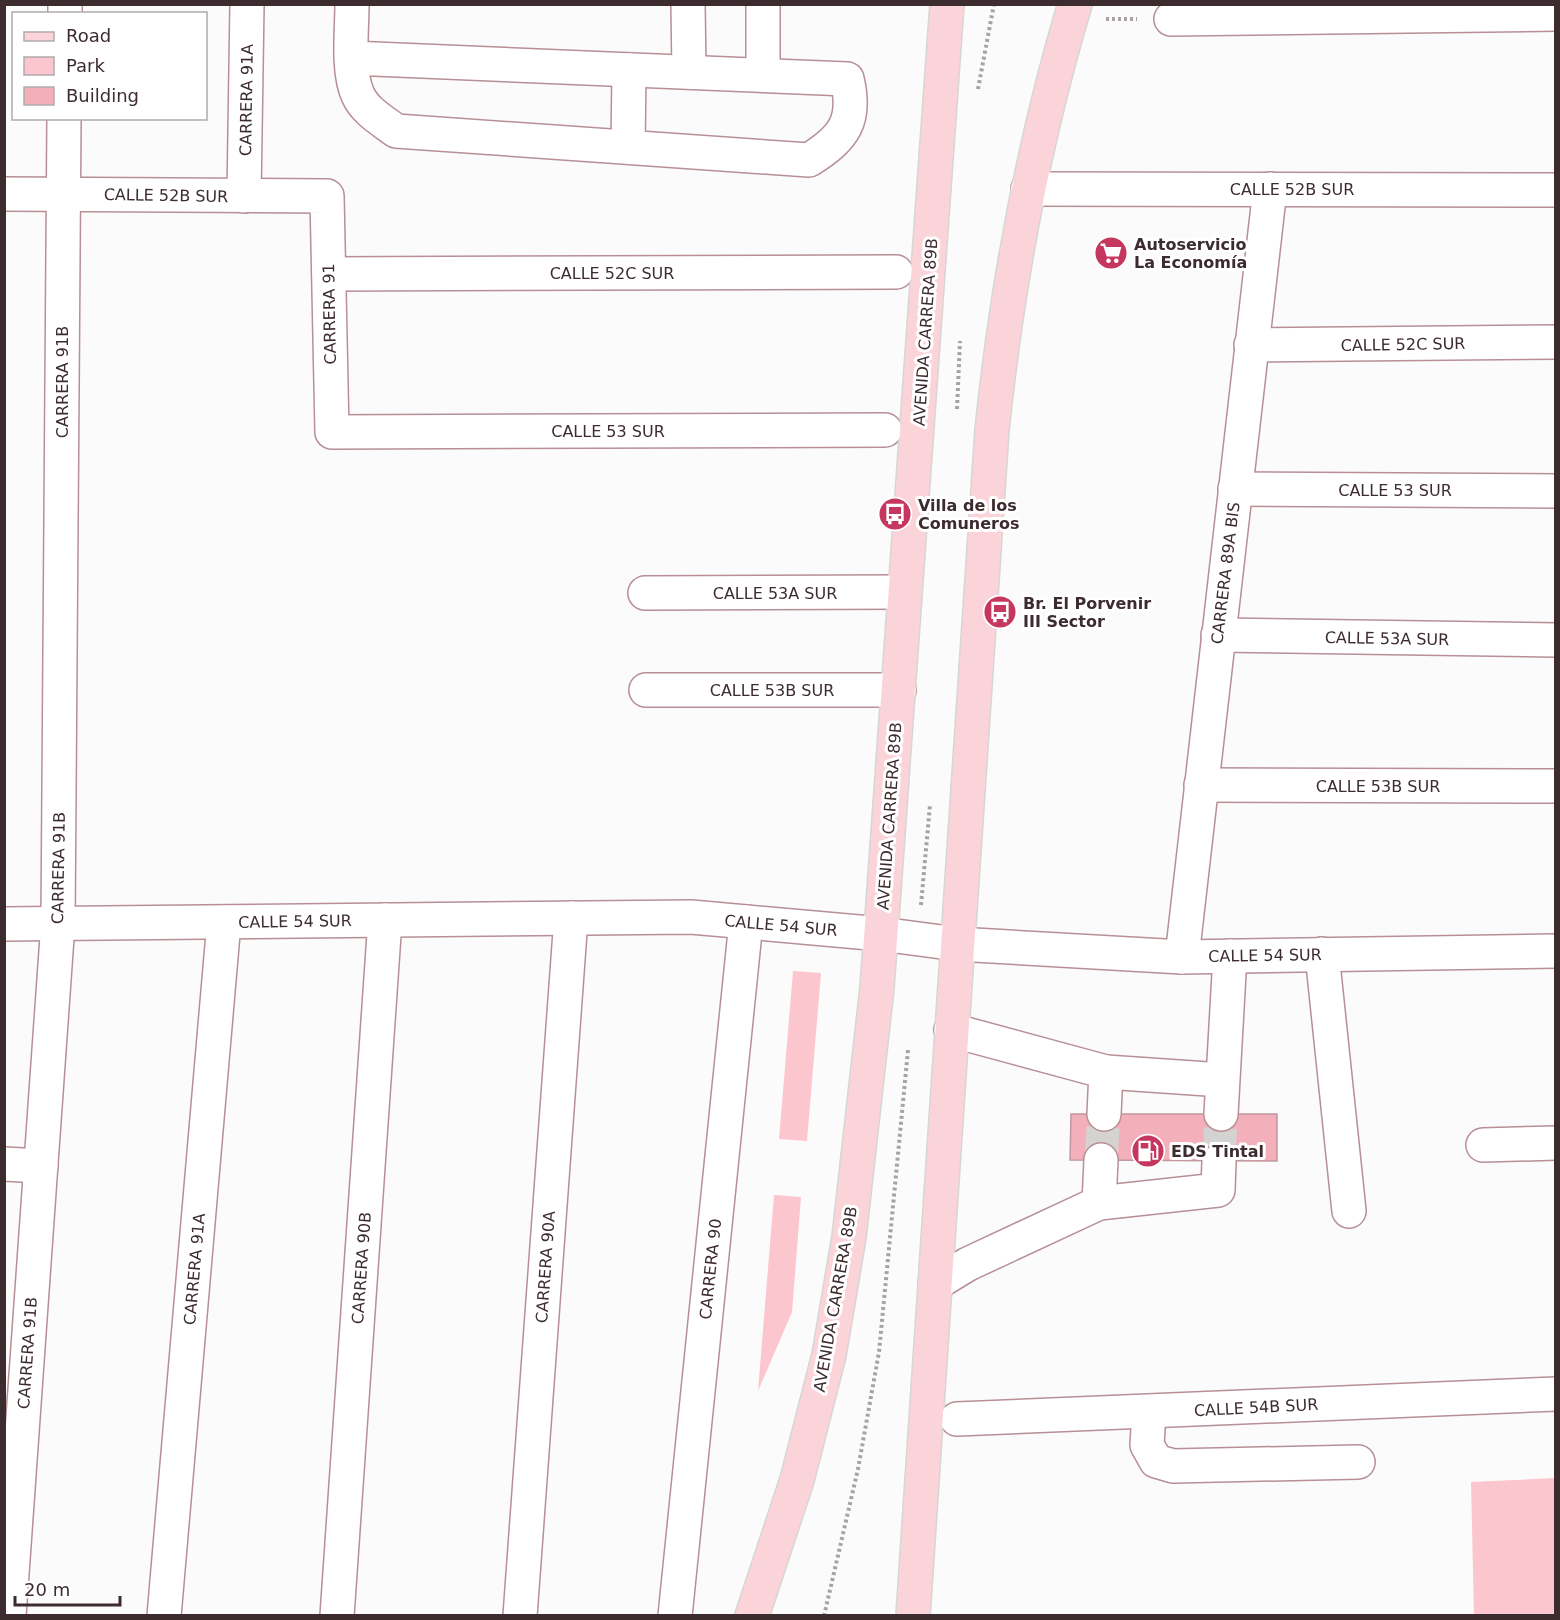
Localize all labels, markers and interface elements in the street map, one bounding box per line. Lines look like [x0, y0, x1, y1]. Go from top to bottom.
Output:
legend [12, 12, 207, 120]
text: Road [66, 25, 111, 46]
street label: CARRERA 91A [236, 44, 257, 156]
text: Park [66, 55, 105, 76]
text: Building [66, 85, 139, 106]
street label: CALLE 52B SUR [1230, 180, 1354, 199]
street label: CALLE 52B SUR [104, 185, 228, 206]
supermarket icon: Autoservicio La Economía [1093, 235, 1129, 271]
place label: Autoservicio La Economía [1134, 235, 1247, 272]
street label: AVENIDA CARRERA 89B [909, 238, 942, 426]
street label: CARRERA 91 [319, 263, 340, 365]
street label: CALLE 52C SUR [550, 264, 674, 283]
street label: CARRERA 91B [53, 326, 72, 438]
street label: CALLE 52C SUR [1340, 334, 1466, 355]
street label: CALLE 53 SUR [551, 422, 665, 441]
street label: CALLE 53 SUR [1338, 481, 1452, 500]
bus stop icon: Villa de los Comuneros [877, 496, 913, 532]
place label: Villa de los Comuneros [918, 496, 1019, 533]
street label: CARRERA 89A BIS [1207, 501, 1244, 645]
street label: CALLE 53A SUR [713, 584, 837, 603]
bus stop icon: Br. El Porvenir III Sector [982, 594, 1018, 630]
place label: Br. El Porvenir III Sector [1023, 594, 1151, 631]
street label: CALLE 53A SUR [1325, 628, 1449, 649]
street label: CALLE 53B SUR [710, 681, 834, 700]
street label: AVENIDA CARRERA 89B [873, 722, 906, 910]
street label: CALLE 53B SUR [1316, 777, 1440, 796]
street label: CARRERA 91B [48, 812, 69, 924]
street label: CALLE 54 SUR [238, 911, 352, 932]
street label: CALLE 54 SUR [724, 911, 838, 940]
street label: CALLE 54 SUR [1208, 945, 1322, 966]
fuel station icon: EDS Tintal [1130, 1133, 1166, 1169]
place label: EDS Tintal [1171, 1142, 1264, 1161]
street label: AVENIDA CARRERA 89B [810, 1205, 861, 1393]
street label: CARRERA 90A [532, 1210, 559, 1324]
street label: CARRERA 90B [348, 1211, 375, 1325]
street label: CARRERA 91A [180, 1212, 209, 1326]
street label: CARRERA 90 [696, 1218, 725, 1320]
street label: CARRERA 91B [14, 1296, 41, 1410]
street label: CALLE 54B SUR [1193, 1395, 1319, 1420]
scale bar [15, 1569, 120, 1607]
text: 20 m [24, 1579, 70, 1600]

